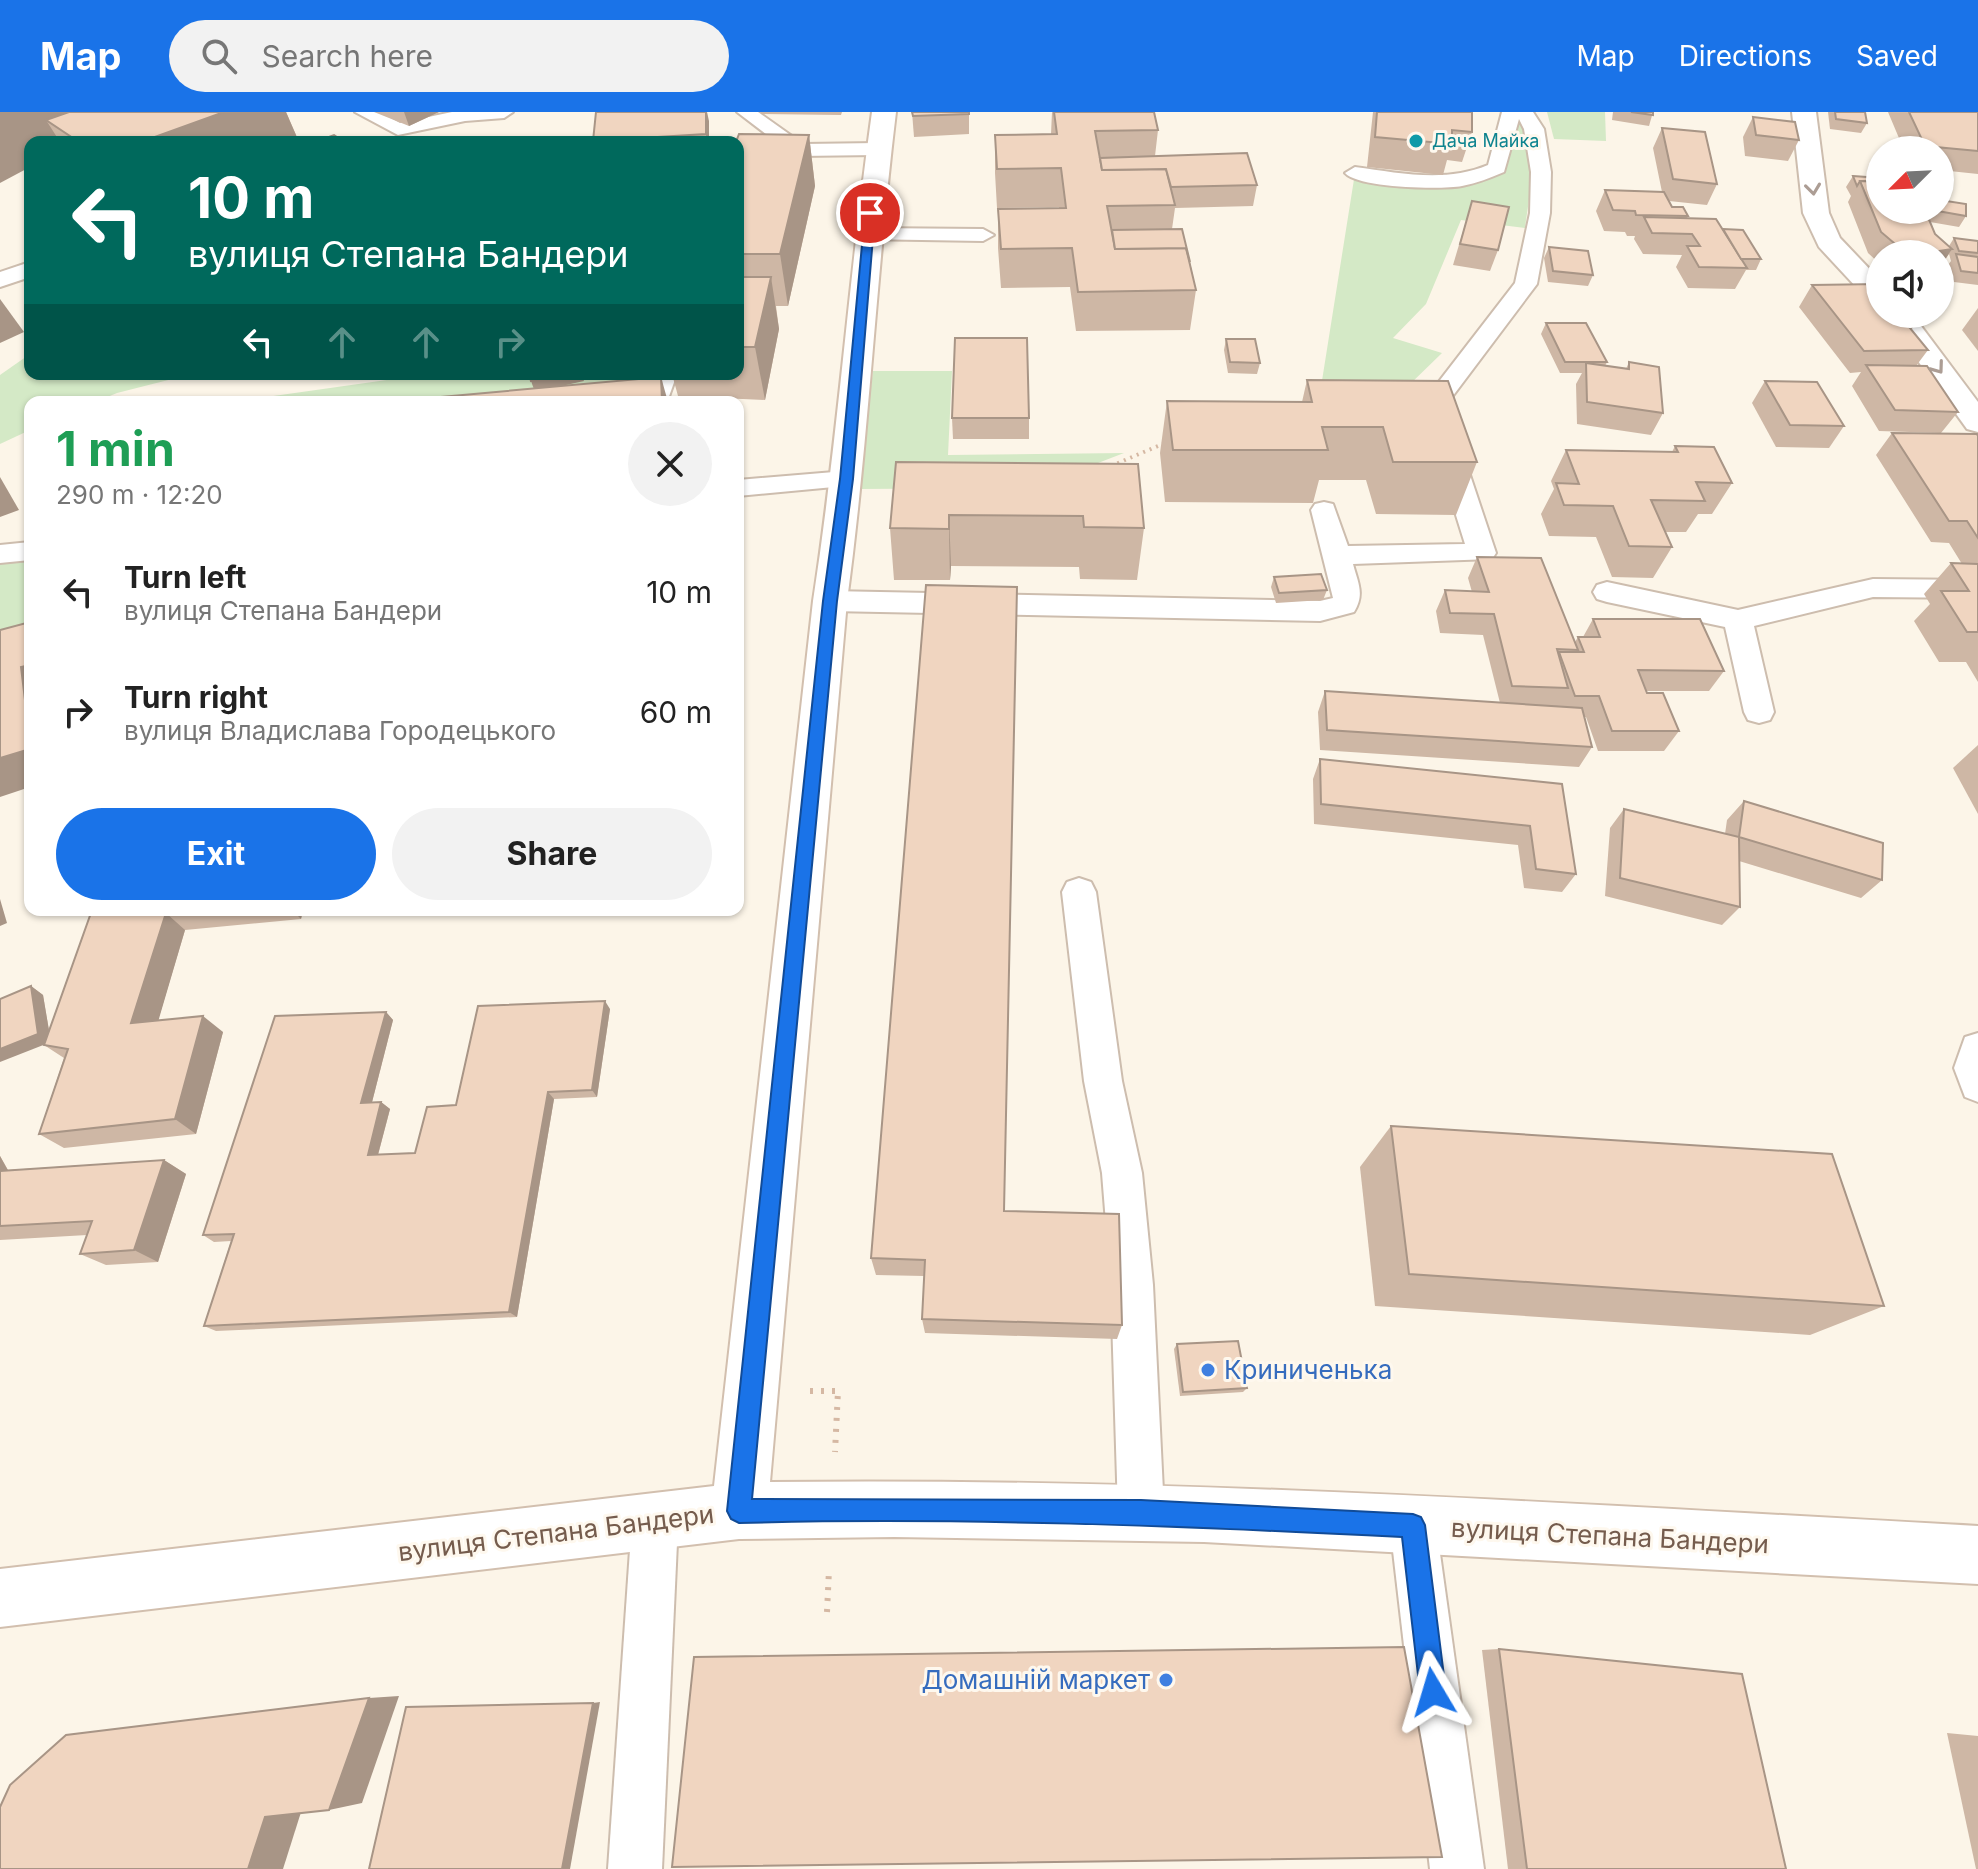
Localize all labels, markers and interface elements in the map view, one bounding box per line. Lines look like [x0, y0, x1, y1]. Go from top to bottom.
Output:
search box [169, 20, 729, 92]
text: Map [40, 33, 121, 79]
icon: search [197, 34, 241, 78]
text: Search here [261, 38, 433, 74]
text: Map [1576, 39, 1635, 73]
text: Directions [1679, 39, 1812, 73]
text: Saved [1856, 39, 1938, 73]
place label: Дача Майка [1432, 130, 1539, 151]
marker: Дача Майка [1407, 132, 1425, 150]
north arrow [1866, 136, 1954, 224]
map controls [1866, 136, 1954, 328]
text: 10 m [188, 164, 314, 232]
icon: left [56, 168, 160, 272]
pin [836, 179, 904, 247]
one-way arrow [1805, 183, 1822, 196]
icon: arrive [848, 191, 892, 235]
text: вулиця Степана Бандери [188, 232, 629, 276]
button: sound [1866, 240, 1954, 328]
icon: left [236, 320, 280, 364]
icon: ahead [320, 320, 364, 364]
icon: ahead [404, 320, 448, 364]
icon: right [488, 320, 532, 364]
one-way arrow [1928, 360, 1943, 374]
text: 1 min [56, 419, 175, 478]
button: close [628, 422, 712, 506]
text: 290 m · 12:20 [56, 479, 223, 510]
text: Turn left [124, 559, 246, 595]
icon: left [56, 570, 100, 614]
text: 10 m [646, 574, 712, 610]
text: вулиця Степана Бандери [124, 595, 442, 626]
text: Turn right [124, 679, 268, 715]
icon: right [56, 690, 100, 734]
text: 60 m [640, 694, 712, 730]
text: вулиця Владислава Городецького [124, 715, 556, 746]
button: Exit [56, 808, 376, 900]
button: Share [392, 808, 712, 900]
place label: Криниченька [1224, 1354, 1392, 1385]
marker: Криниченька [1199, 1361, 1217, 1379]
street label: вулиця Степана Бандери [396, 1498, 716, 1567]
street label: вулиця Степана Бандери [1450, 1512, 1770, 1559]
position arrow [1391, 1650, 1475, 1734]
place label: Домашній маркет [921, 1664, 1150, 1695]
marker: Домашній маркет [1157, 1671, 1175, 1689]

